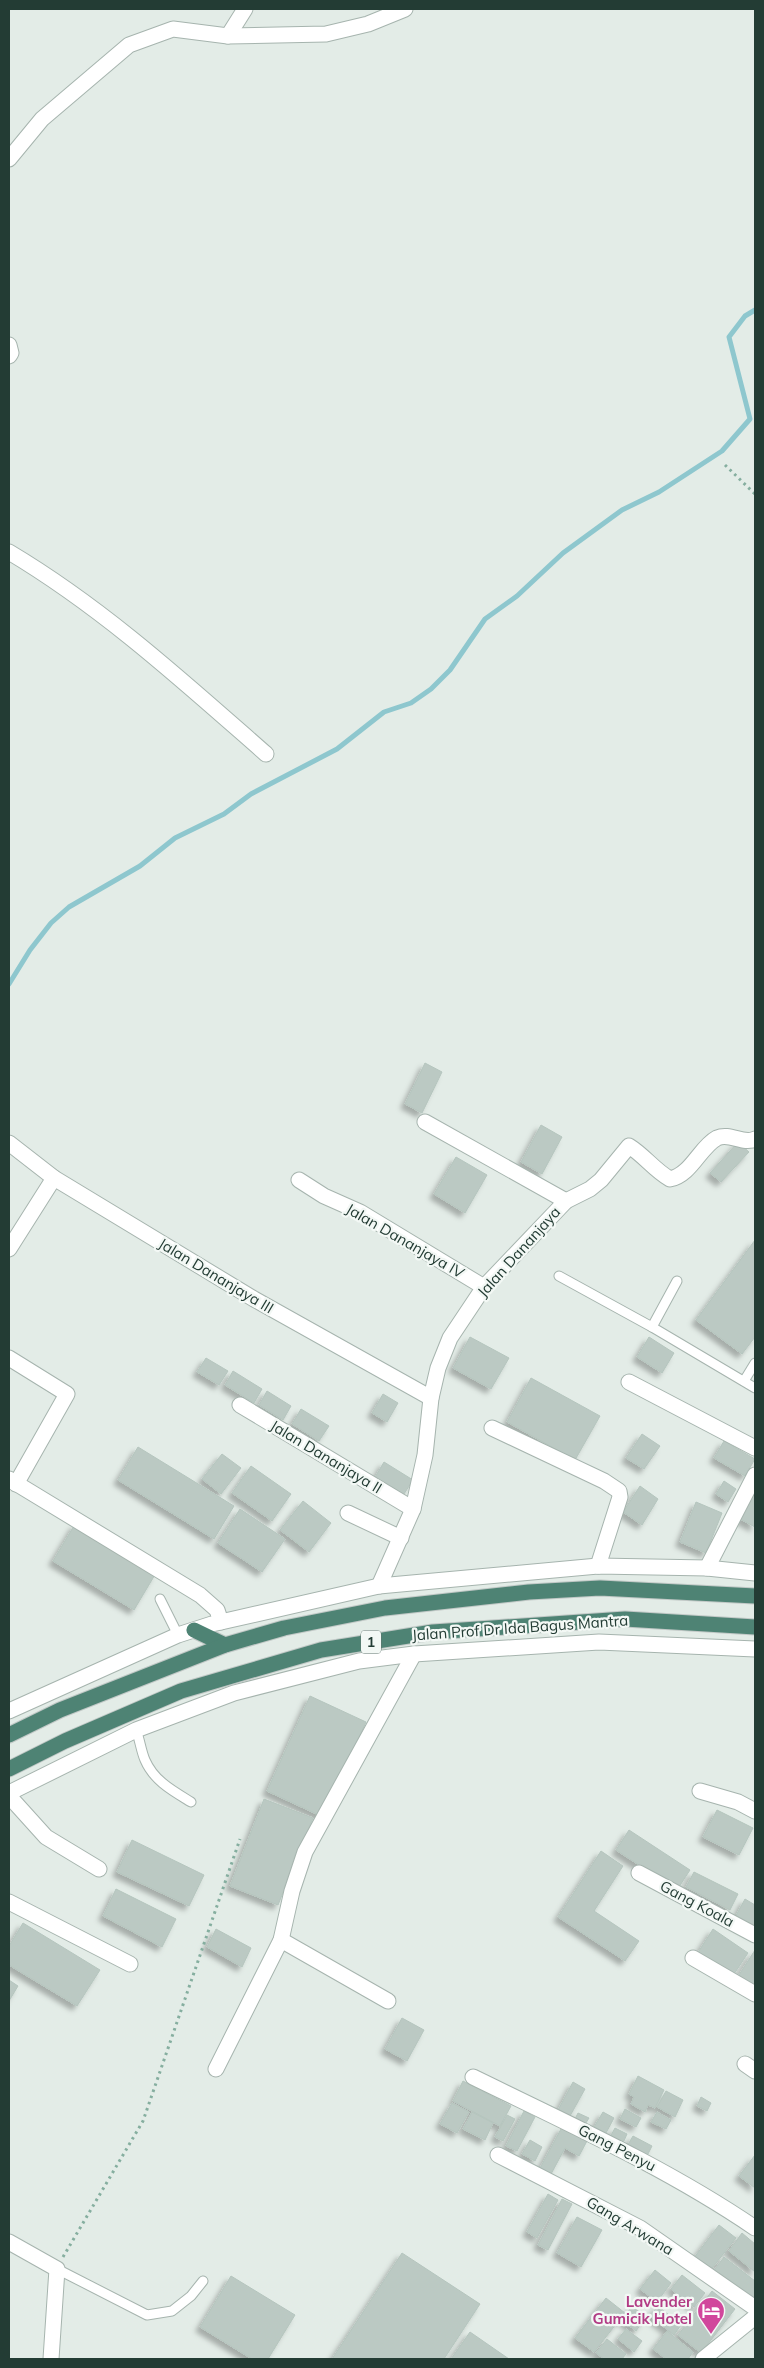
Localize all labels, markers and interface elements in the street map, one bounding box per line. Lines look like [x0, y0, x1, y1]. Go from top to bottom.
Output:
street label: Jalan Dananjaya IV [343, 1199, 468, 1282]
street label: Jalan Dananjaya [473, 1202, 564, 1301]
street label: Jalan Dananjaya III [155, 1234, 277, 1317]
street label: Jalan Dananjaya II [267, 1416, 386, 1497]
street label: Jalan Prof Dr Ida Bagus Mantra [411, 1610, 629, 1645]
road number: 1 [361, 1630, 381, 1654]
street label: Gang Koala [657, 1876, 738, 1931]
street label: Gang Penyu [575, 2120, 659, 2175]
street label: Gang Arwana [583, 2192, 677, 2259]
place label: Lavender Gumicik Hotel [593, 2292, 692, 2328]
hotel icon: Lavender Gumicik Hotel [696, 2296, 726, 2335]

